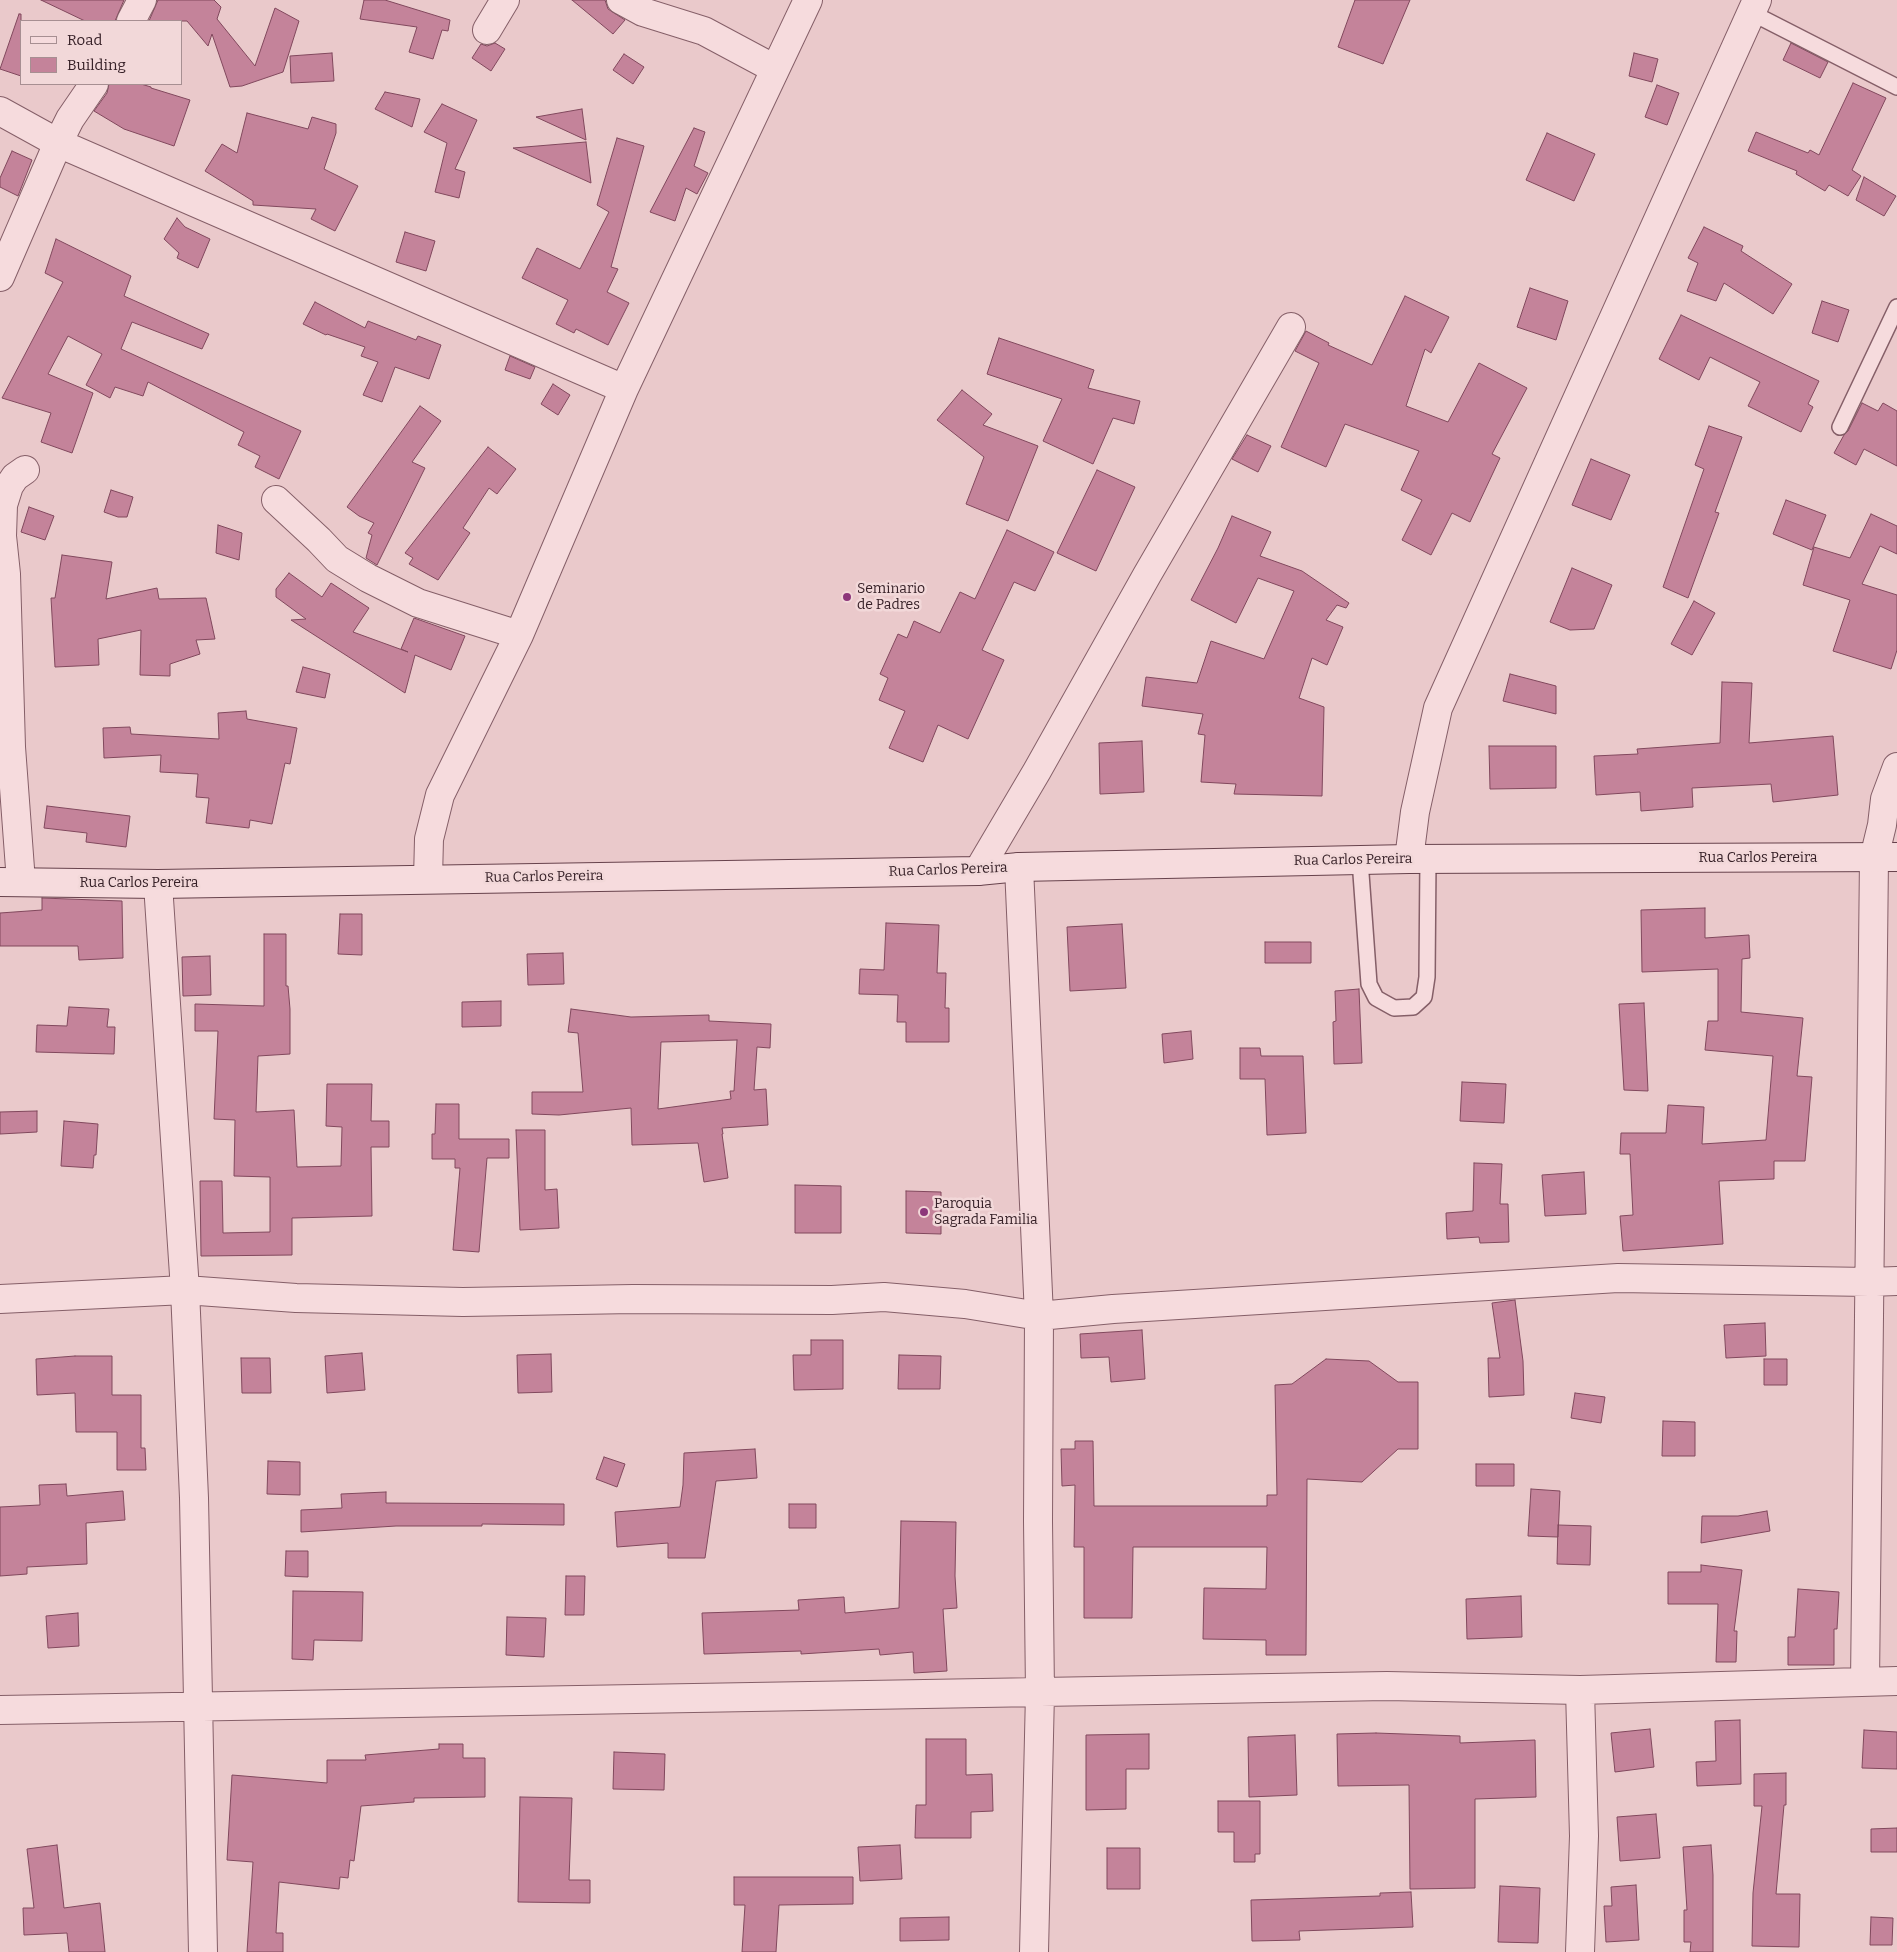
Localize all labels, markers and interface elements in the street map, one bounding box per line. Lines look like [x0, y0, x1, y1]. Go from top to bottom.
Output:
legend [20, 20, 182, 85]
text: Road [67, 31, 102, 49]
text: Building [67, 56, 126, 74]
place label: Seminario de Padres [857, 581, 925, 614]
marker: Seminario de Padres [841, 591, 853, 603]
street label: Rua Carlos Pereira [1699, 850, 1817, 866]
street label: Rua Carlos Pereira [1293, 851, 1413, 869]
street label: Rua Carlos Pereira [888, 860, 1008, 880]
street label: Rua Carlos Pereira [484, 868, 604, 886]
street label: Rua Carlos Pereira [80, 875, 198, 891]
place label: Paroquia Sagrada Familia [934, 1196, 1038, 1228]
marker: Paroquia Sagrada Familia [918, 1206, 930, 1218]

